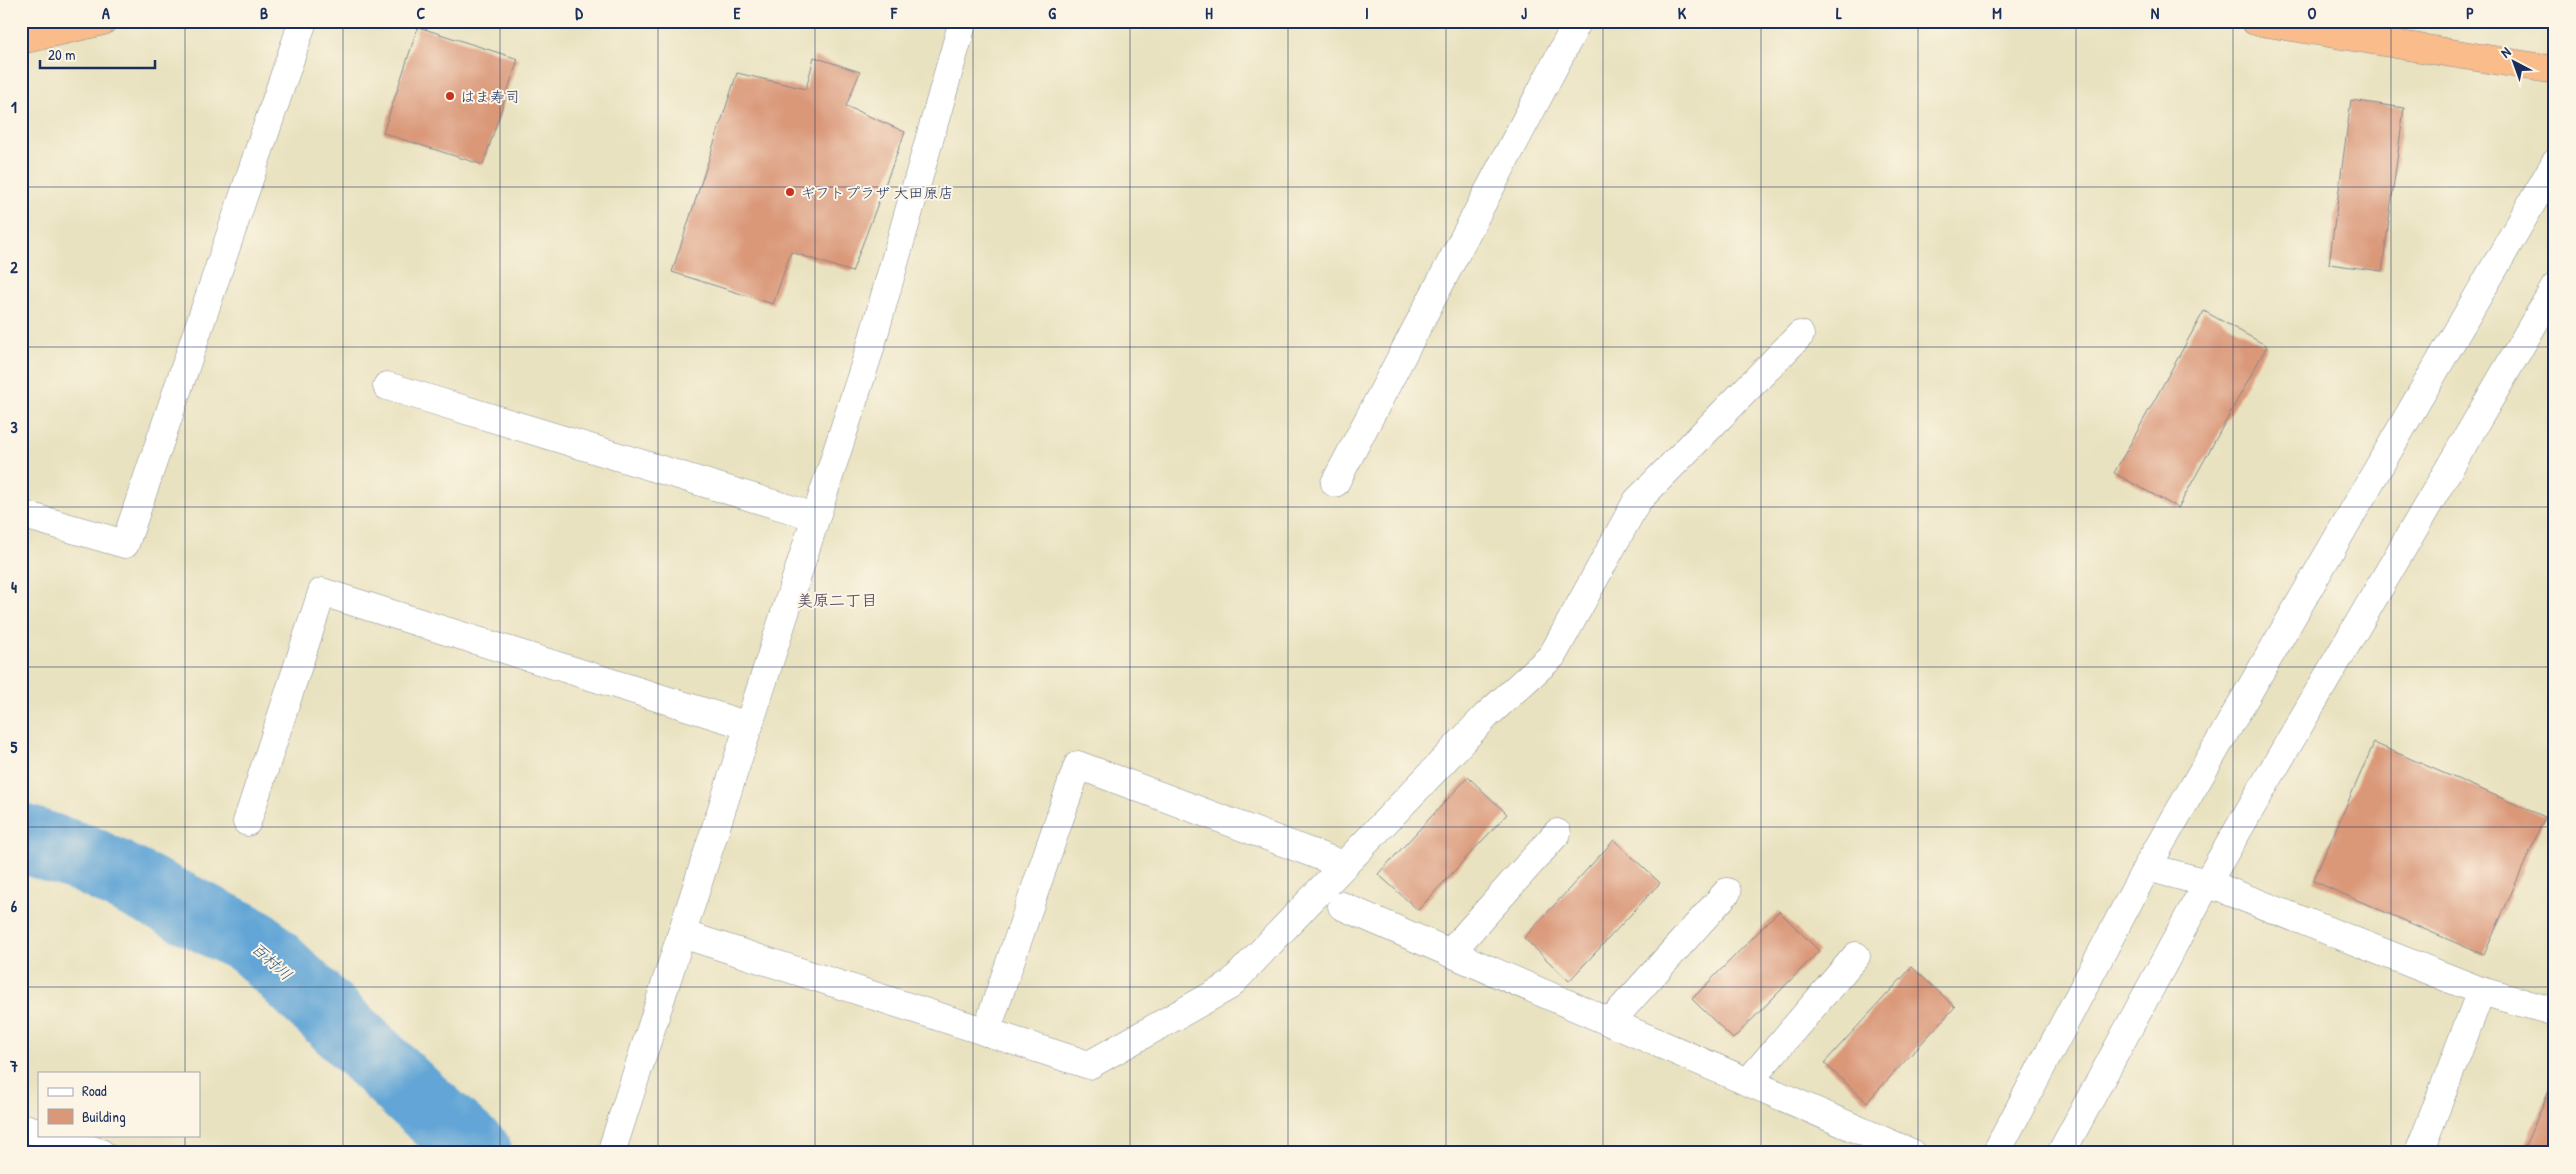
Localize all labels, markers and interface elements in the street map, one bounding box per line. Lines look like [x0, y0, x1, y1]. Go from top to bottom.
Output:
text: A [102, 2, 110, 24]
text: B [260, 2, 268, 24]
text: C [417, 2, 426, 24]
text: D [575, 2, 583, 24]
text: E [733, 2, 741, 24]
text: F [890, 2, 898, 24]
text: G [1048, 2, 1056, 24]
text: H [1205, 2, 1213, 24]
text: I [1365, 2, 1369, 24]
text: J [1521, 2, 1527, 24]
text: K [1678, 2, 1687, 24]
text: L [1836, 2, 1842, 24]
text: M [1992, 2, 2002, 24]
text: N [2151, 2, 2160, 24]
text: O [2308, 2, 2317, 24]
text: P [2466, 2, 2474, 24]
scale bar [40, 38, 155, 70]
north arrow [2488, 38, 2538, 88]
text: N [2496, 42, 2515, 61]
text: 20 m [48, 44, 75, 65]
place label: はま寿司 [460, 86, 520, 107]
marker: はま寿司 [444, 90, 456, 102]
text: 1 [11, 96, 17, 118]
place label: ギフトプラザ 大田原店 [800, 182, 953, 203]
marker: ギフトプラザ 大田原店 [784, 186, 796, 198]
text: 2 [10, 256, 18, 278]
text: 3 [10, 416, 18, 438]
text: 4 [11, 576, 17, 598]
district label: 美原二丁目 [797, 589, 877, 611]
text: 5 [11, 736, 18, 758]
text: 6 [11, 895, 18, 917]
water label: 百村川 [247, 937, 297, 985]
text: 7 [9, 1055, 18, 1077]
legend [38, 1072, 200, 1136]
text: Road [82, 1080, 107, 1101]
text: Building [82, 1106, 126, 1127]

